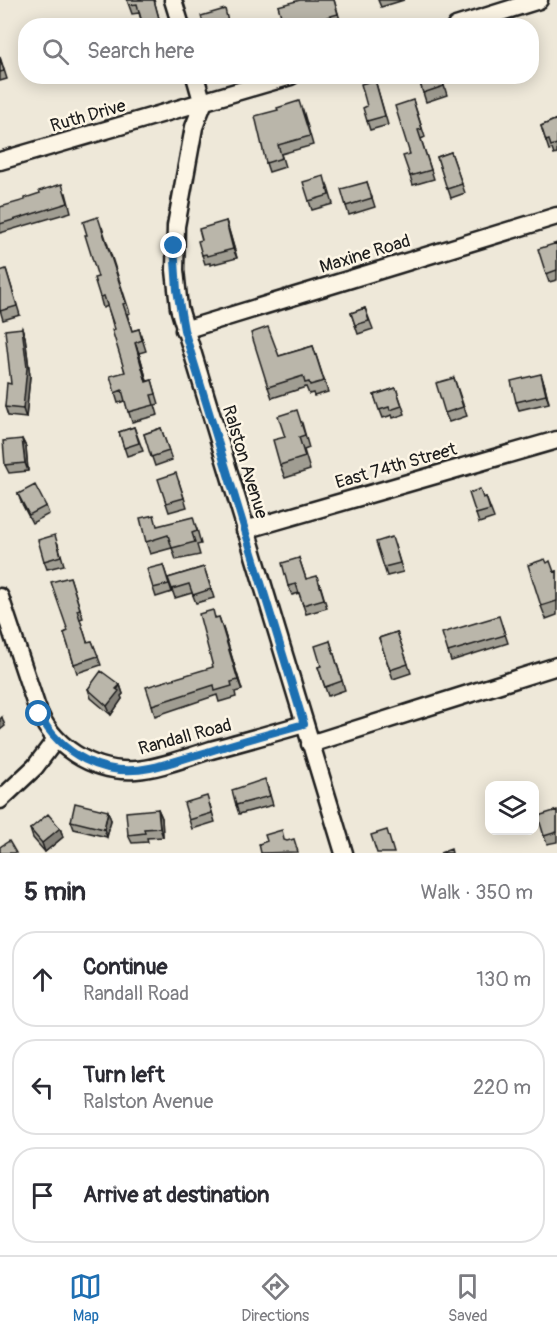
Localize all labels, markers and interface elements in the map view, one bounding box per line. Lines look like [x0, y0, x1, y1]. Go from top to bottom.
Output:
search box [18, 18, 539, 84]
icon: search [39, 35, 72, 68]
text: Search here [87, 37, 194, 65]
street label: Ruth Drive [48, 94, 129, 138]
street label: Maxine Road [317, 229, 413, 279]
route end [160, 232, 186, 258]
street label: Ralston Avenue [217, 403, 273, 522]
street label: East 74th Street [333, 437, 460, 494]
route start [25, 700, 51, 726]
street label: Randall Road [136, 714, 234, 760]
map controls [485, 781, 539, 835]
button: layers [485, 781, 539, 835]
text: 5 min [24, 876, 86, 908]
text: Walk · 350 m [421, 880, 533, 905]
text: Continue [83, 953, 167, 981]
icon: ahead [26, 963, 59, 996]
text: 130 m [476, 967, 531, 992]
text: Randall Road [83, 981, 189, 1006]
text: Turn left [83, 1061, 165, 1089]
icon: left [26, 1071, 59, 1104]
text: 220 m [473, 1075, 531, 1100]
text: Ralston Avenue [83, 1089, 213, 1114]
icon: arrive [26, 1179, 59, 1212]
text: Arrive at destination [83, 1181, 269, 1209]
tab: Map [69, 1270, 102, 1326]
tab: Directions [241, 1270, 309, 1326]
tab: Saved [448, 1270, 488, 1326]

